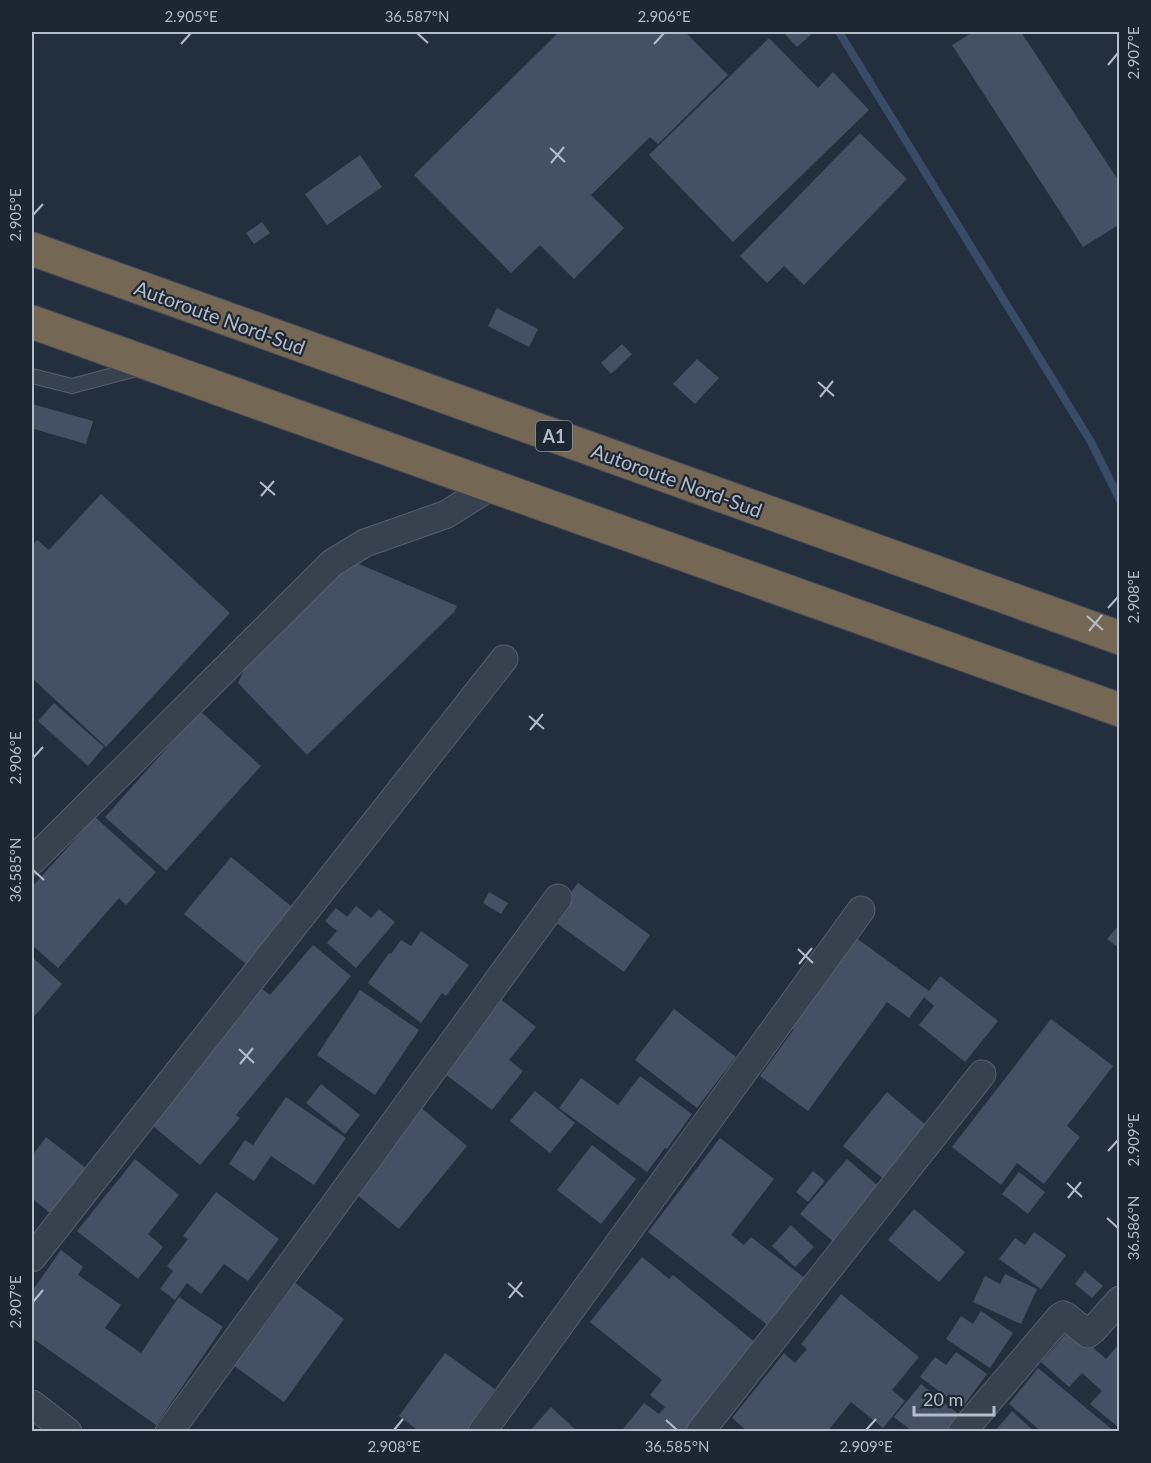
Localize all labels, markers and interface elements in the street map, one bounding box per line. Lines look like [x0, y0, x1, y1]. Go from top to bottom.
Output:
text: 2.905°E [164, 7, 218, 25]
text: 36.587°N [385, 7, 449, 25]
text: 2.906°E [637, 7, 691, 25]
text: 2.907°E [1124, 26, 1142, 80]
text: 2.905°E [6, 188, 24, 242]
street label: Autoroute Nord-Sud [131, 275, 309, 359]
road number: A1 [536, 421, 572, 451]
street label: Autoroute Nord-Sud [588, 438, 766, 522]
text: 2.908°E [1124, 570, 1142, 624]
text: 2.906°E [6, 731, 24, 785]
text: 36.585°N [6, 838, 24, 902]
text: 2.909°E [1124, 1113, 1142, 1167]
text: 36.586°N [1124, 1196, 1142, 1260]
text: 2.907°E [6, 1275, 24, 1329]
scale bar [914, 1379, 994, 1417]
text: 20 m [923, 1388, 963, 1410]
text: 2.908°E [367, 1437, 421, 1455]
text: 36.585°N [645, 1437, 709, 1455]
text: 2.909°E [839, 1437, 893, 1455]

